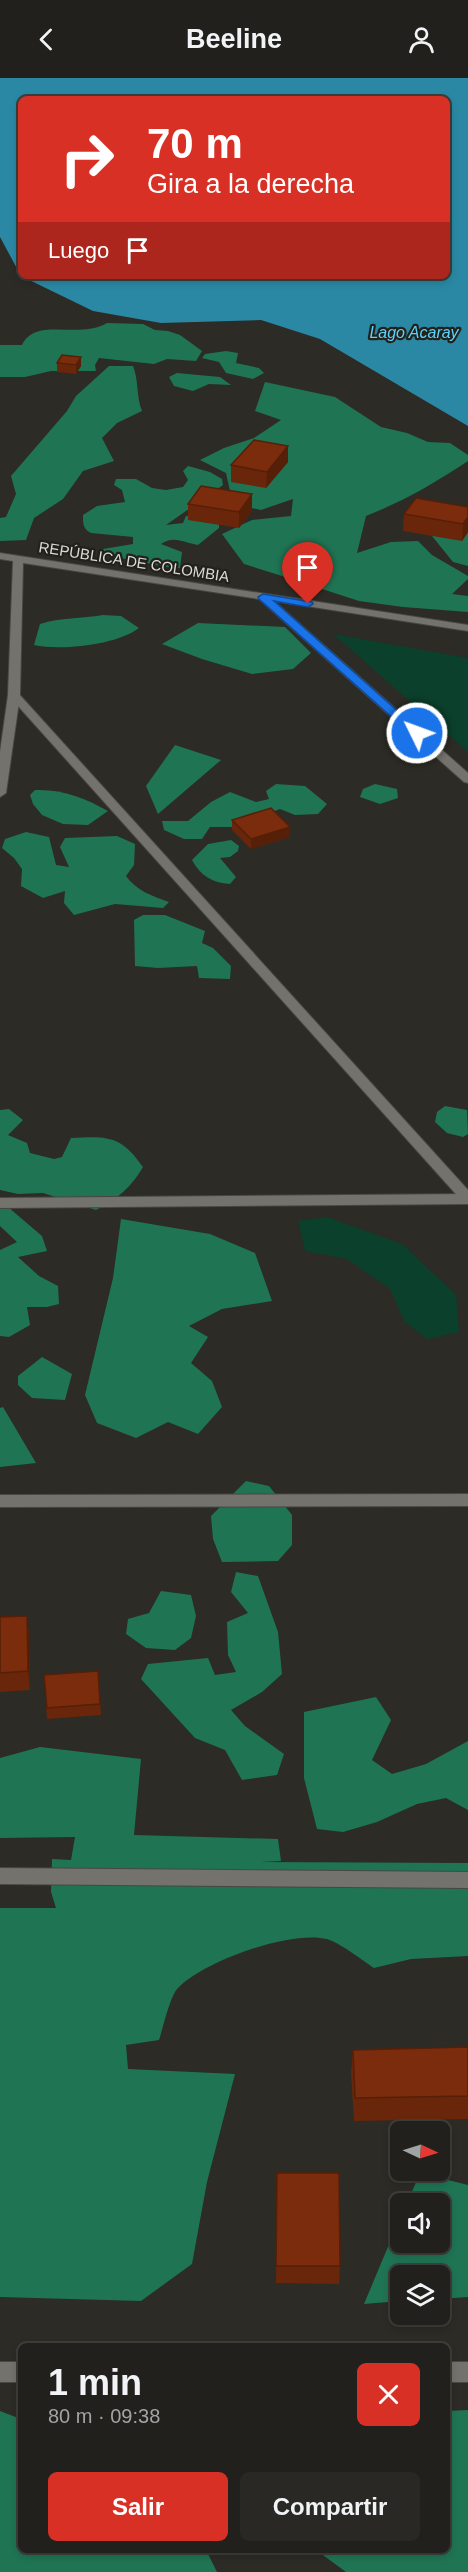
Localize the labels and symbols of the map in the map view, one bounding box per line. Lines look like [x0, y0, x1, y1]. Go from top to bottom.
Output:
water label: Lago Acaray [369, 324, 460, 341]
street label: REPÚBLICA DE COLOMBIA [38, 538, 231, 585]
pin [282, 542, 333, 604]
position arrow [385, 701, 449, 765]
north arrow [390, 2121, 450, 2181]

